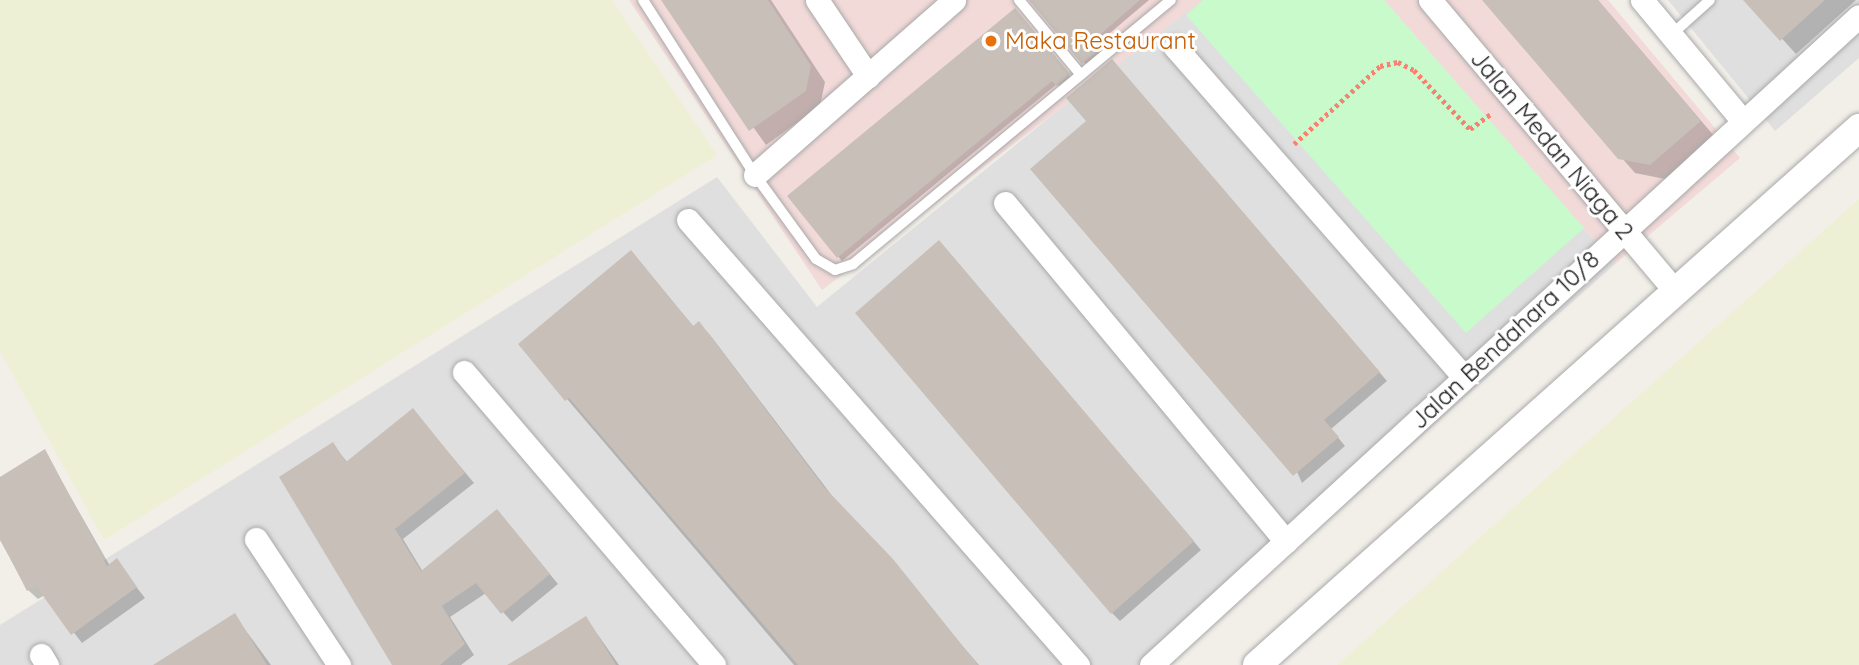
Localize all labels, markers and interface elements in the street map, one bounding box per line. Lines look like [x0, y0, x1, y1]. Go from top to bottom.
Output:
place label: Maka Restaurant [1005, 27, 1196, 55]
marker: Maka Restaurant [983, 33, 999, 49]
street label: Jalan Medan Niaga 2 [1464, 45, 1640, 245]
street label: Jalan Bendahara 10/8 [1405, 245, 1605, 435]

